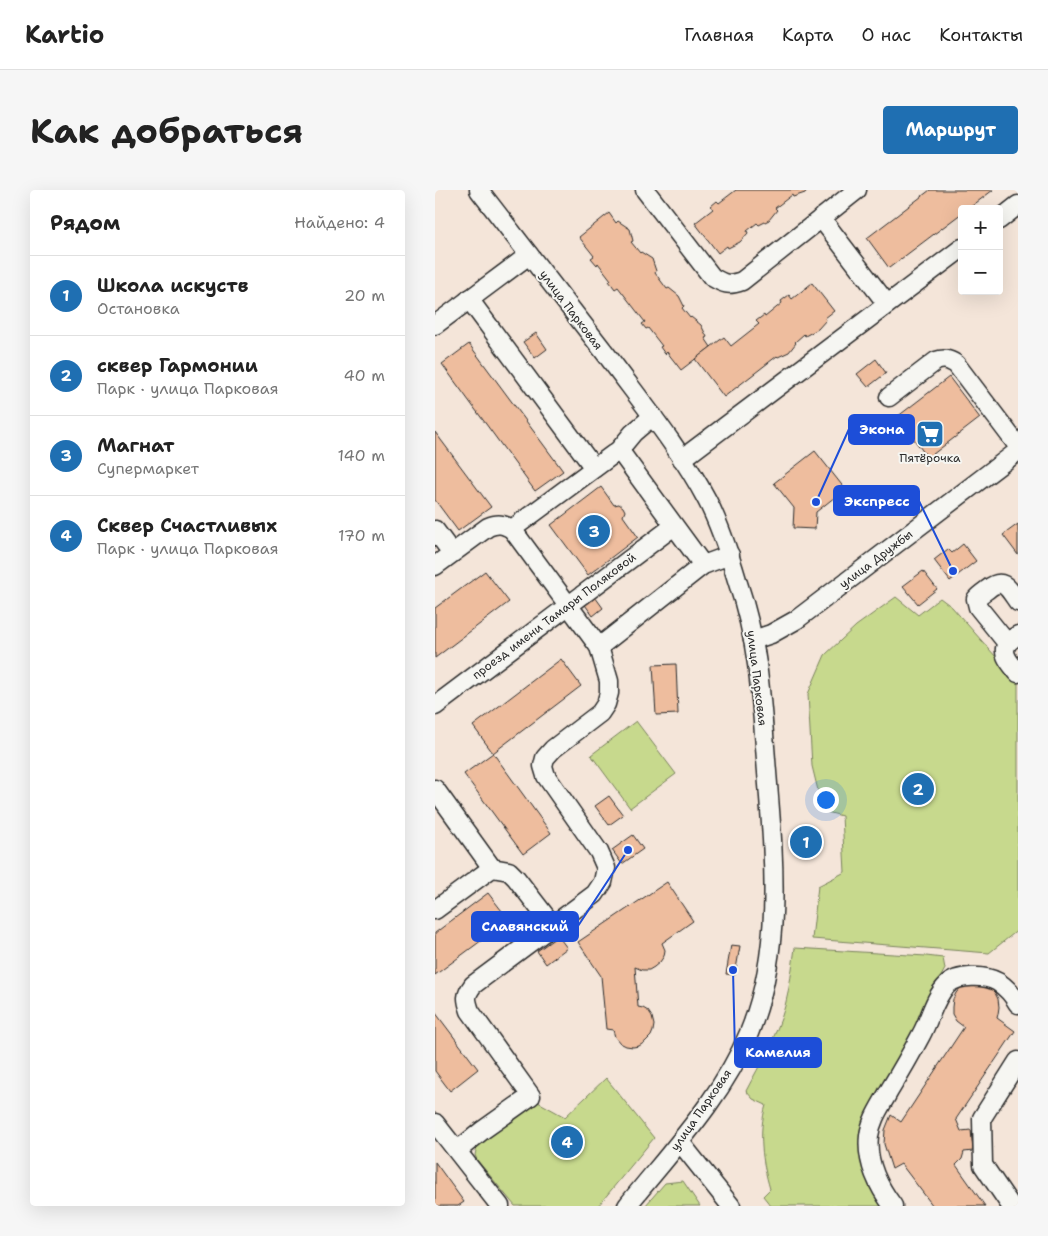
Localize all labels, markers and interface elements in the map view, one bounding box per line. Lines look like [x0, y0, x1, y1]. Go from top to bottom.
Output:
text: Kartio [25, 19, 104, 51]
text: Главная [684, 23, 754, 47]
text: Карта [782, 23, 834, 47]
text: О нас [862, 23, 911, 47]
text: Контакты [939, 23, 1023, 47]
button: Маршрут [883, 106, 1018, 154]
text: Как добраться [30, 107, 303, 154]
map controls [958, 205, 1003, 295]
button: + [958, 205, 1003, 250]
text: Рядом [50, 209, 120, 237]
text: Найдено: 4 [294, 212, 385, 233]
button: − [958, 250, 1003, 295]
street label: улица Парковая [536, 267, 606, 353]
text: Школа искуств [97, 273, 248, 298]
text: 1 [62, 285, 70, 306]
text: 20 m [344, 285, 385, 306]
text: Остановка [97, 298, 180, 319]
text: сквер Гармонии [97, 353, 258, 378]
text: 2 [60, 365, 72, 386]
text: 40 m [343, 365, 385, 386]
text: Парк · улица Парковая [97, 378, 279, 399]
callout: Экона [849, 415, 914, 444]
supermarket icon: Пятёрочка [915, 419, 945, 449]
text: Экона [859, 420, 905, 438]
text: Магнат [97, 433, 174, 458]
text: 3 [60, 445, 72, 466]
text: 140 m [338, 445, 385, 466]
place label: Пятёрочка [900, 450, 961, 466]
text: Супермаркет [97, 458, 199, 479]
callout: Экспресс [834, 486, 919, 515]
text: Экспресс [844, 492, 910, 510]
pin: 3 [578, 512, 610, 550]
text: Сквер Счастливых [97, 513, 277, 538]
text: 4 [60, 525, 72, 546]
text: 170 m [338, 525, 385, 546]
street label: улица Дружбы [836, 526, 916, 592]
text: Парк · улица Парковая [97, 538, 279, 559]
street label: проезд имени Тамары Поляковой [469, 549, 639, 683]
street label: улица Парковая [743, 629, 771, 727]
pin: 2 [902, 770, 934, 808]
your location [813, 787, 839, 813]
pin: 1 [790, 823, 822, 861]
callout: Славянский [472, 912, 578, 941]
text: Славянский [482, 917, 569, 935]
callout: Камелия [735, 1038, 821, 1067]
text: Камелия [745, 1043, 811, 1061]
street label: улица Парковая [667, 1066, 735, 1154]
pin: 4 [551, 1123, 583, 1161]

